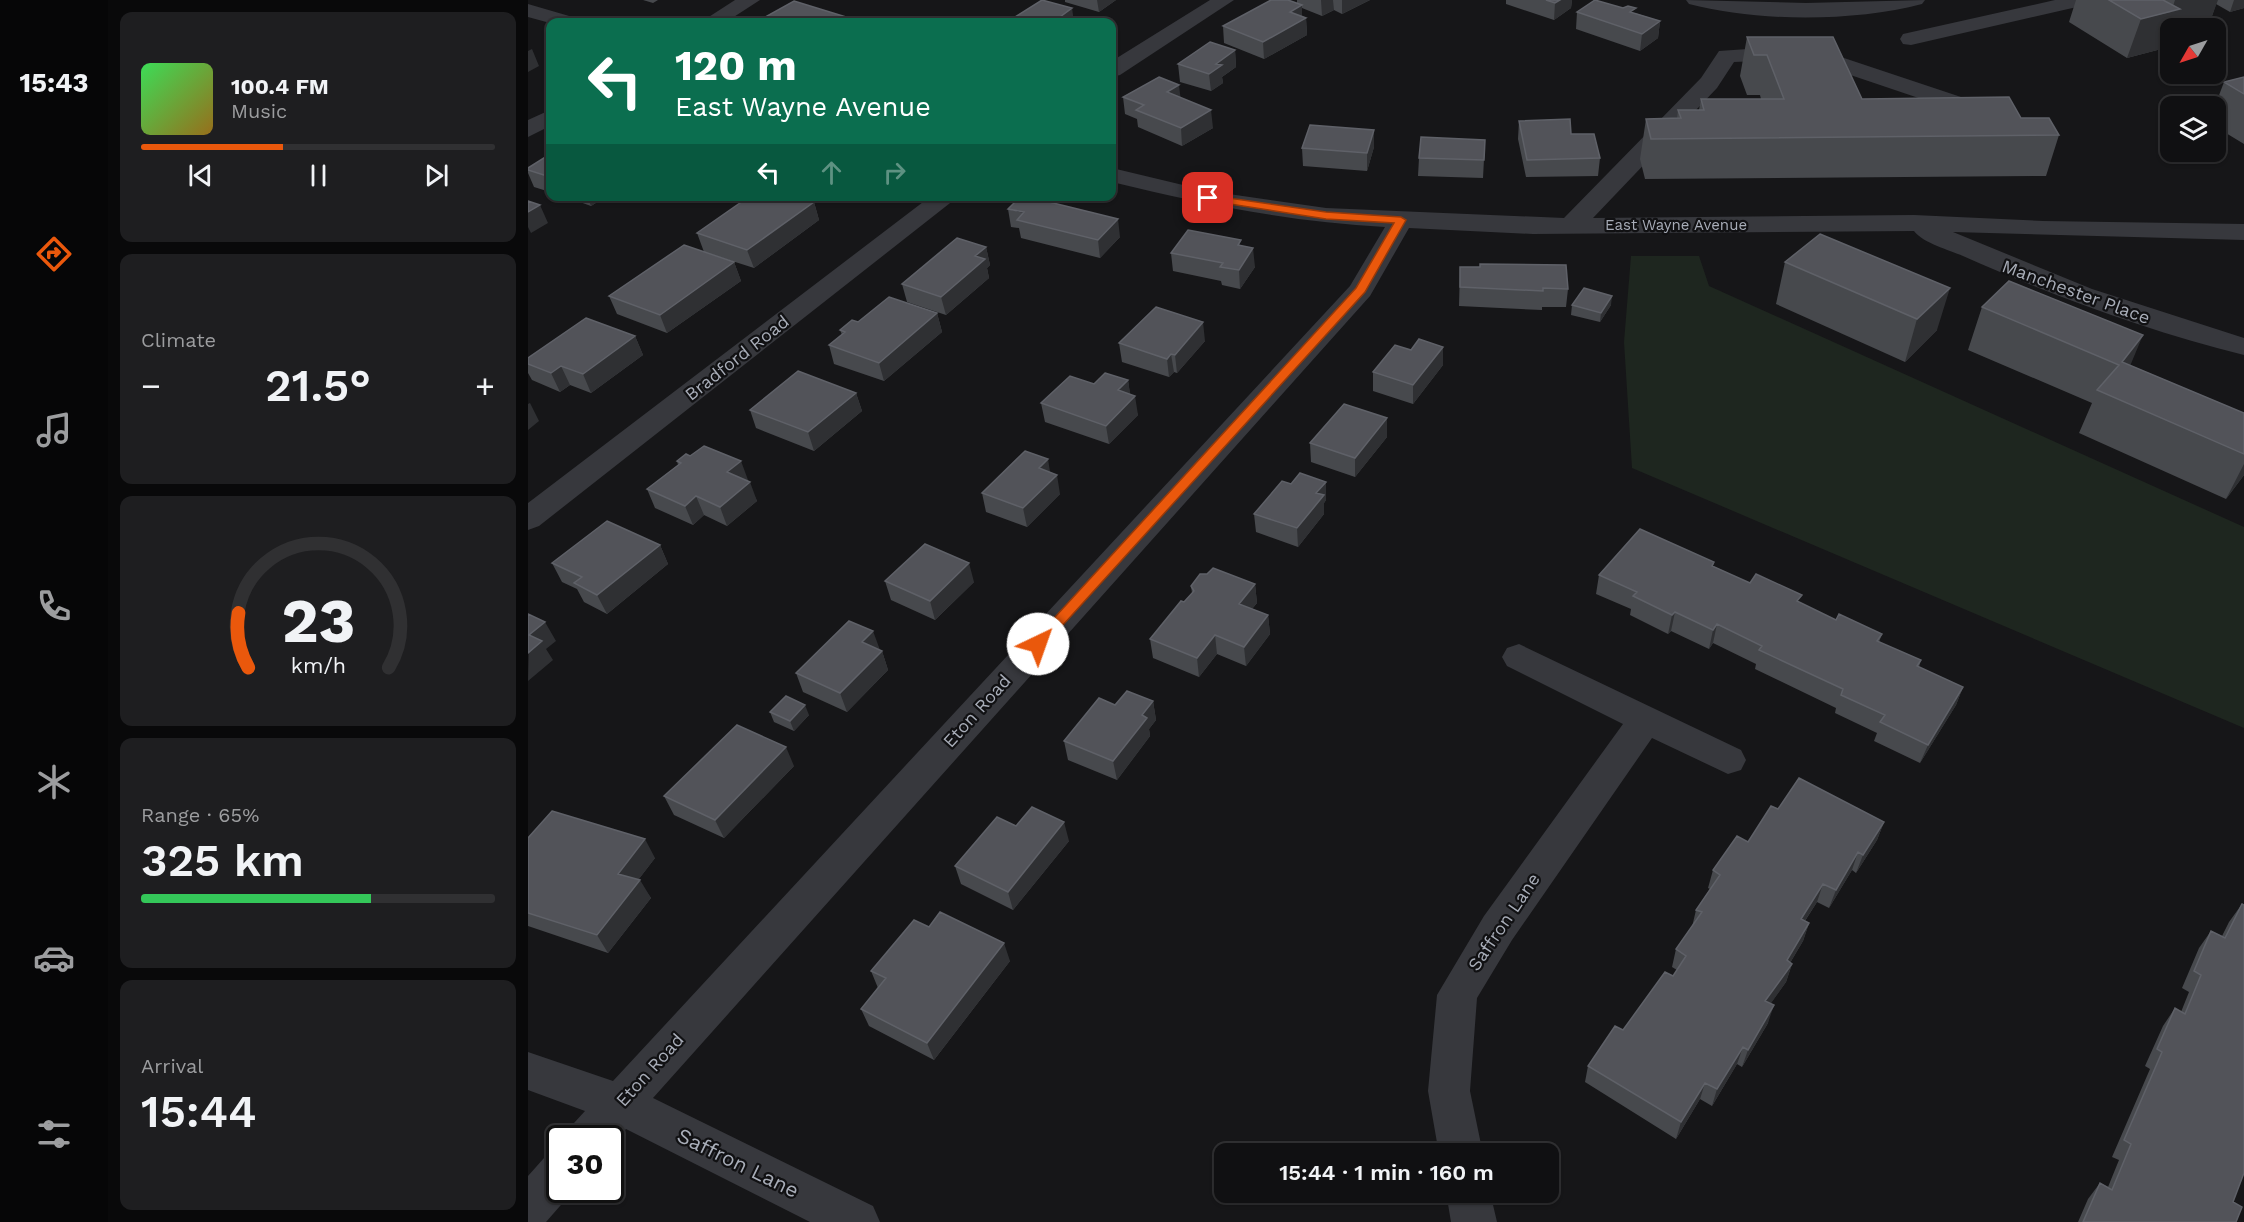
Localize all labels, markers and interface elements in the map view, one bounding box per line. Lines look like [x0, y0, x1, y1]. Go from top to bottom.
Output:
north arrow [2160, 18, 2226, 84]
map controls [2160, 18, 2226, 162]
text: 120 m [675, 41, 797, 90]
icon: left [576, 42, 654, 120]
text: 15:43 [20, 67, 89, 99]
text: 100.4 FM [231, 74, 329, 99]
text: East Wayne Avenue [675, 91, 931, 123]
button: layers [2160, 96, 2226, 162]
text: Music [231, 99, 287, 123]
icon: left [752, 156, 785, 189]
icon: ahead [815, 156, 848, 189]
icon: right [878, 156, 911, 189]
icon: previous [184, 159, 217, 192]
icon: pause [302, 159, 335, 192]
icon: next [420, 159, 453, 192]
pin [1182, 172, 1233, 223]
icon: arrive [1191, 181, 1224, 214]
street label: East Wayne Avenue [1605, 216, 1747, 234]
icon: directions [33, 233, 75, 275]
street label: Manchester Place [1999, 255, 2153, 328]
street label: Bradford Road [680, 310, 793, 405]
text: Climate [141, 328, 216, 352]
text: 21.5° [265, 359, 371, 412]
text: − [141, 366, 161, 405]
text: + [475, 366, 495, 405]
icon: music [33, 409, 75, 451]
text: 23 [281, 584, 355, 657]
icon: phone [33, 585, 75, 627]
position arrow [1006, 612, 1070, 676]
text: km/h [290, 653, 346, 678]
street label: Eton Road [938, 670, 1015, 751]
icon: climate [33, 761, 75, 803]
text: Range · 65% [141, 803, 259, 827]
text: 325 km [141, 834, 304, 887]
street label: Saffron Lane [1463, 869, 1544, 975]
icon: car [33, 937, 75, 979]
street label: Eton Road [611, 1029, 688, 1110]
text: Arrival [141, 1054, 203, 1078]
text: 15:44 [141, 1085, 256, 1138]
icon: filters [33, 1113, 75, 1155]
street label: Saffron Lane [673, 1122, 803, 1203]
speed limit sign: 30 [546, 1125, 624, 1203]
text: 15:44 · 1 min · 160 m [1279, 1160, 1494, 1185]

